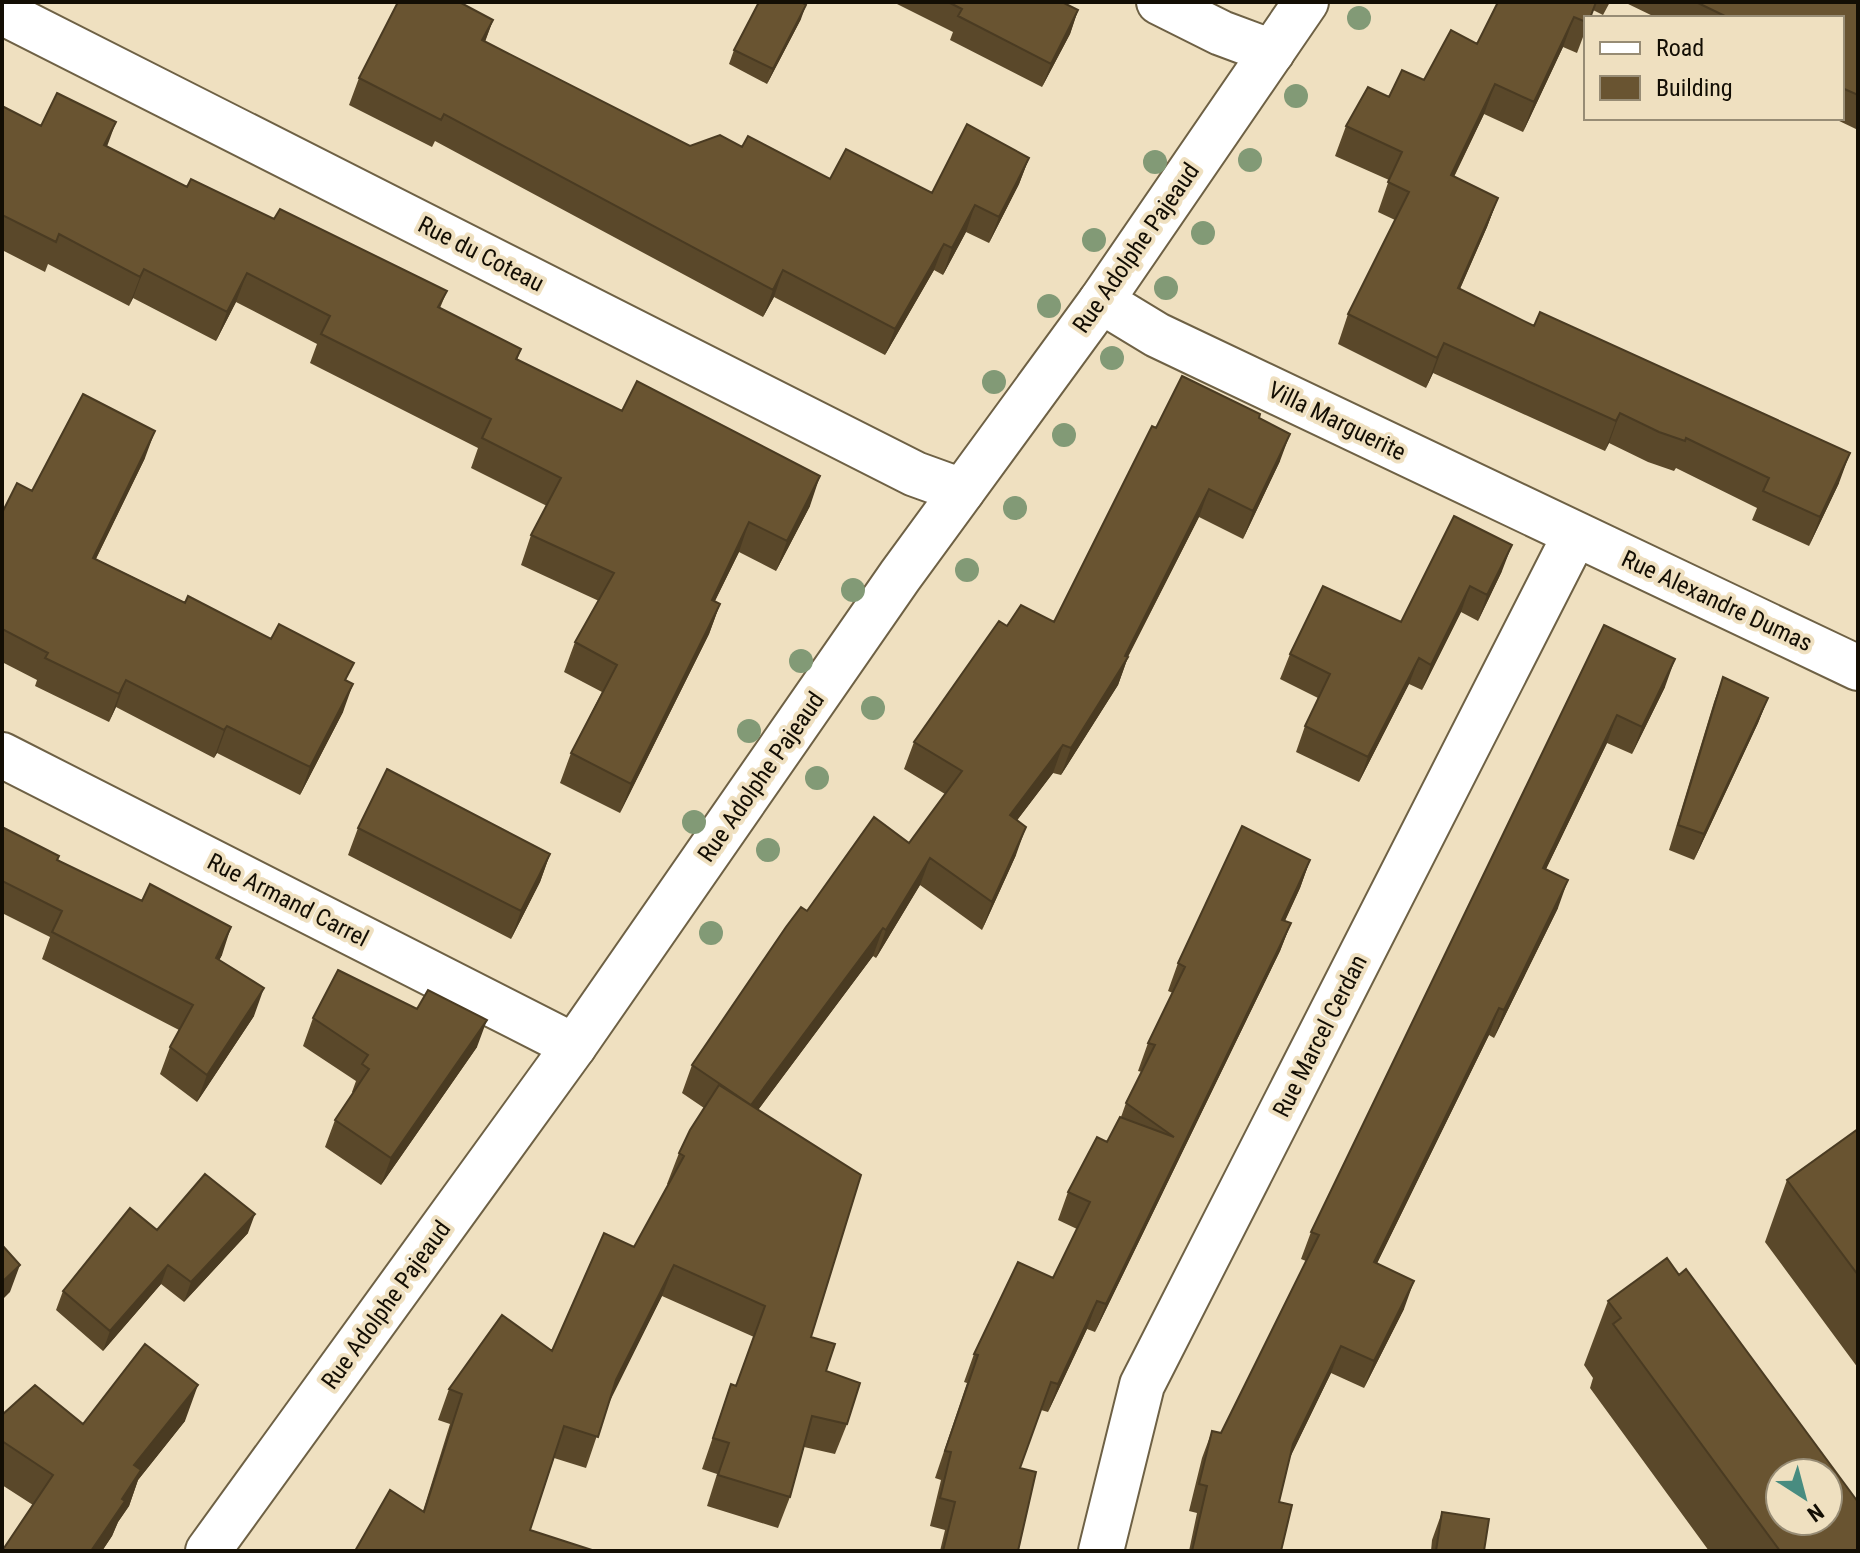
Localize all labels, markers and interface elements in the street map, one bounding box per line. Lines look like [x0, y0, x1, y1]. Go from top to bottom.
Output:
legend [1584, 16, 1844, 120]
text: Road [1656, 34, 1704, 62]
text: Building [1656, 74, 1733, 102]
street label: Rue Adolphe Pajeaud [1067, 158, 1205, 338]
street label: Rue du Coteau [414, 210, 548, 298]
street label: Villa Marguerite [1264, 376, 1410, 466]
street label: Rue Alexandre Dumas [1617, 545, 1817, 657]
street label: Rue Adolphe Pajeaud [692, 687, 830, 867]
street label: Rue Armand Carrel [203, 847, 373, 953]
street label: Rue Marcel Cerdan [1267, 950, 1373, 1122]
street label: Rue Adolphe Pajeaud [316, 1216, 456, 1394]
north arrow [1764, 1457, 1844, 1537]
text: N [1803, 1499, 1828, 1527]

